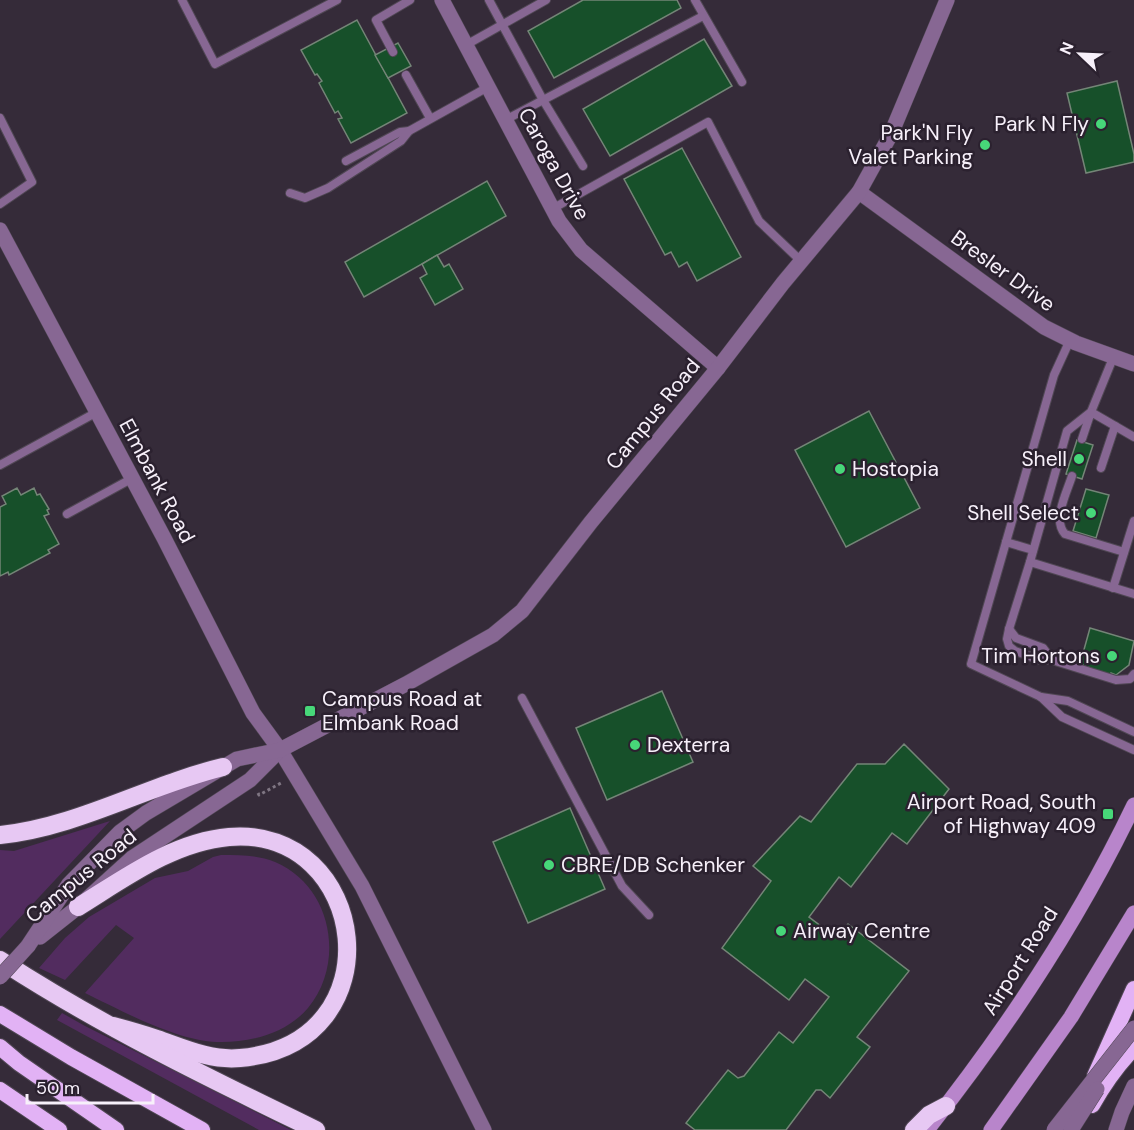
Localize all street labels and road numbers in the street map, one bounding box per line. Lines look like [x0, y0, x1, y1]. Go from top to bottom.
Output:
street label: Caroga Drive [512, 103, 596, 225]
street label: Bresler Drive [945, 224, 1061, 318]
street label: Campus Road [600, 353, 706, 475]
street label: Elmbank Road [112, 414, 202, 548]
street label: Campus Road [20, 823, 142, 929]
street label: Airport Road [976, 901, 1064, 1021]

